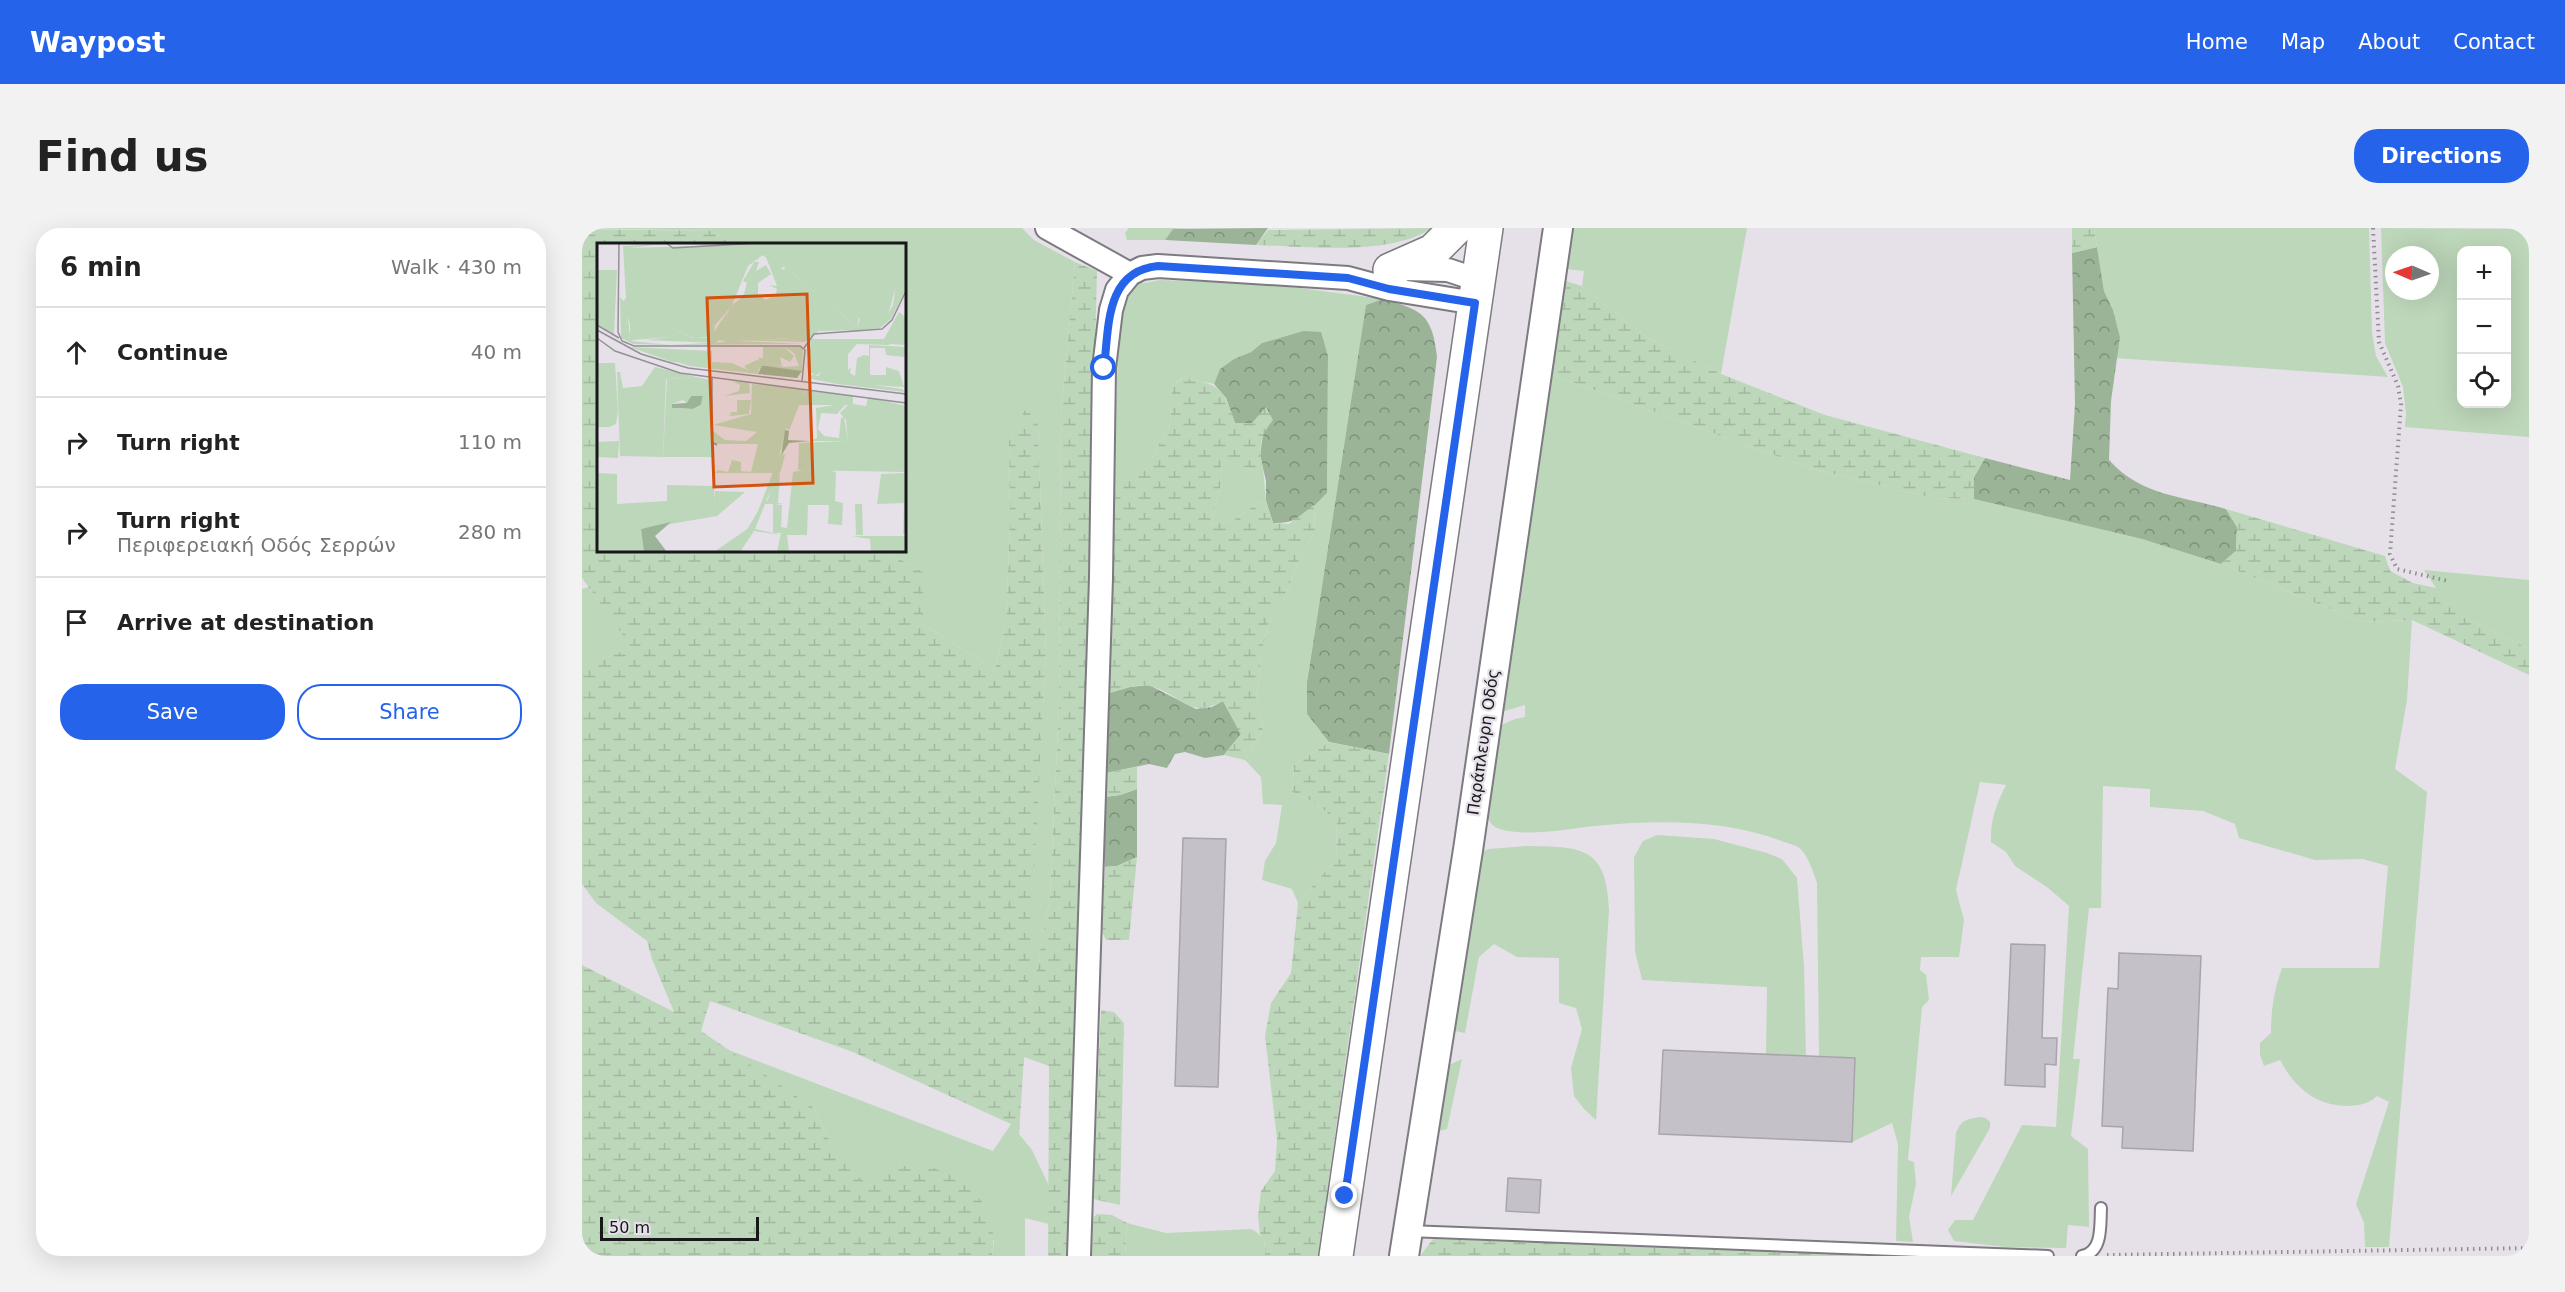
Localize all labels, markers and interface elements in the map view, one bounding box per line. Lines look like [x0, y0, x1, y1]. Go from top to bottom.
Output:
text: Waypost [30, 26, 166, 59]
text: Home [2186, 30, 2248, 54]
text: Map [2281, 30, 2325, 54]
text: About [2358, 30, 2420, 54]
text: Contact [2453, 30, 2535, 54]
button: Directions [2354, 129, 2529, 183]
text: Find us [36, 132, 209, 181]
inset map [597, 243, 906, 552]
north arrow [2385, 246, 2439, 300]
map controls [2457, 246, 2511, 408]
button: + [2457, 246, 2511, 300]
text: 6 min [60, 252, 142, 282]
text: Walk · 430 m [391, 255, 522, 279]
button: − [2457, 300, 2511, 354]
icon: ahead [60, 336, 93, 369]
text: Continue [117, 340, 228, 365]
text: 40 m [471, 340, 522, 364]
route start [1090, 354, 1116, 380]
button: locate [2457, 354, 2511, 408]
icon: right [60, 426, 93, 459]
text: Turn right [117, 430, 240, 455]
text: 110 m [458, 430, 522, 454]
text: Turn right [117, 508, 240, 533]
icon: right [60, 516, 93, 549]
text: 280 m [458, 520, 522, 544]
text: Περιφερειακή Οδός Σερρών [117, 533, 396, 557]
icon: arrive [60, 606, 93, 639]
text: Arrive at destination [117, 610, 374, 635]
street label: Παράπλευρη Οδός [1463, 668, 1503, 816]
button: Save [60, 684, 285, 740]
button: Share [297, 684, 522, 740]
route end [1331, 1182, 1357, 1208]
scale bar [600, 1214, 759, 1242]
text: 50 m [609, 1218, 650, 1237]

